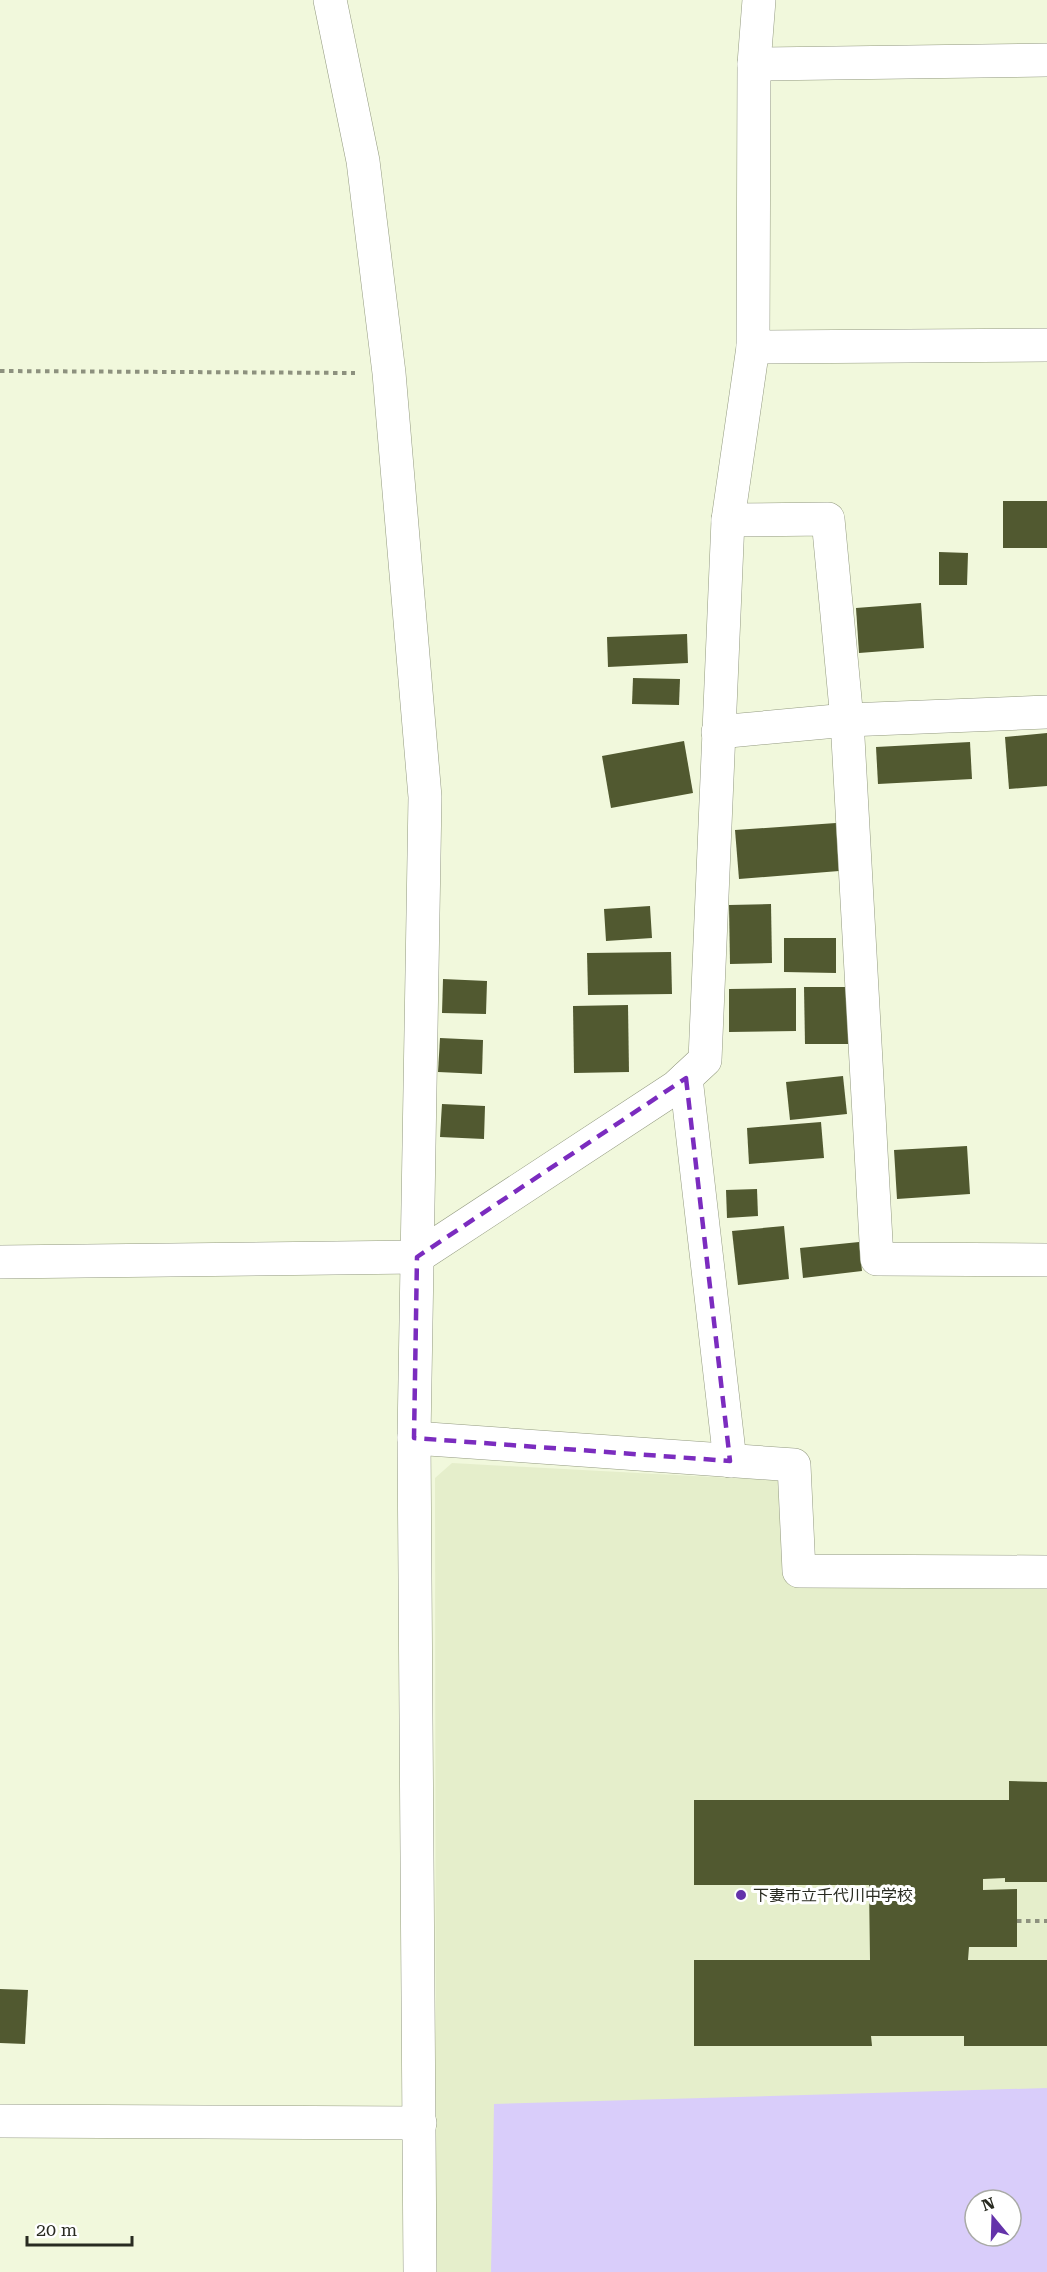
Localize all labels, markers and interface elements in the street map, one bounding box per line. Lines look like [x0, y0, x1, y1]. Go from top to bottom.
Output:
place label: 下妻市立千代川中学校 [753, 1886, 913, 1905]
marker: 下妻市立千代川中学校 [734, 1888, 748, 1902]
north arrow [963, 2188, 1023, 2248]
text: N [979, 2193, 997, 2215]
scale bar [27, 2209, 132, 2247]
text: 20 m [36, 2219, 77, 2240]

